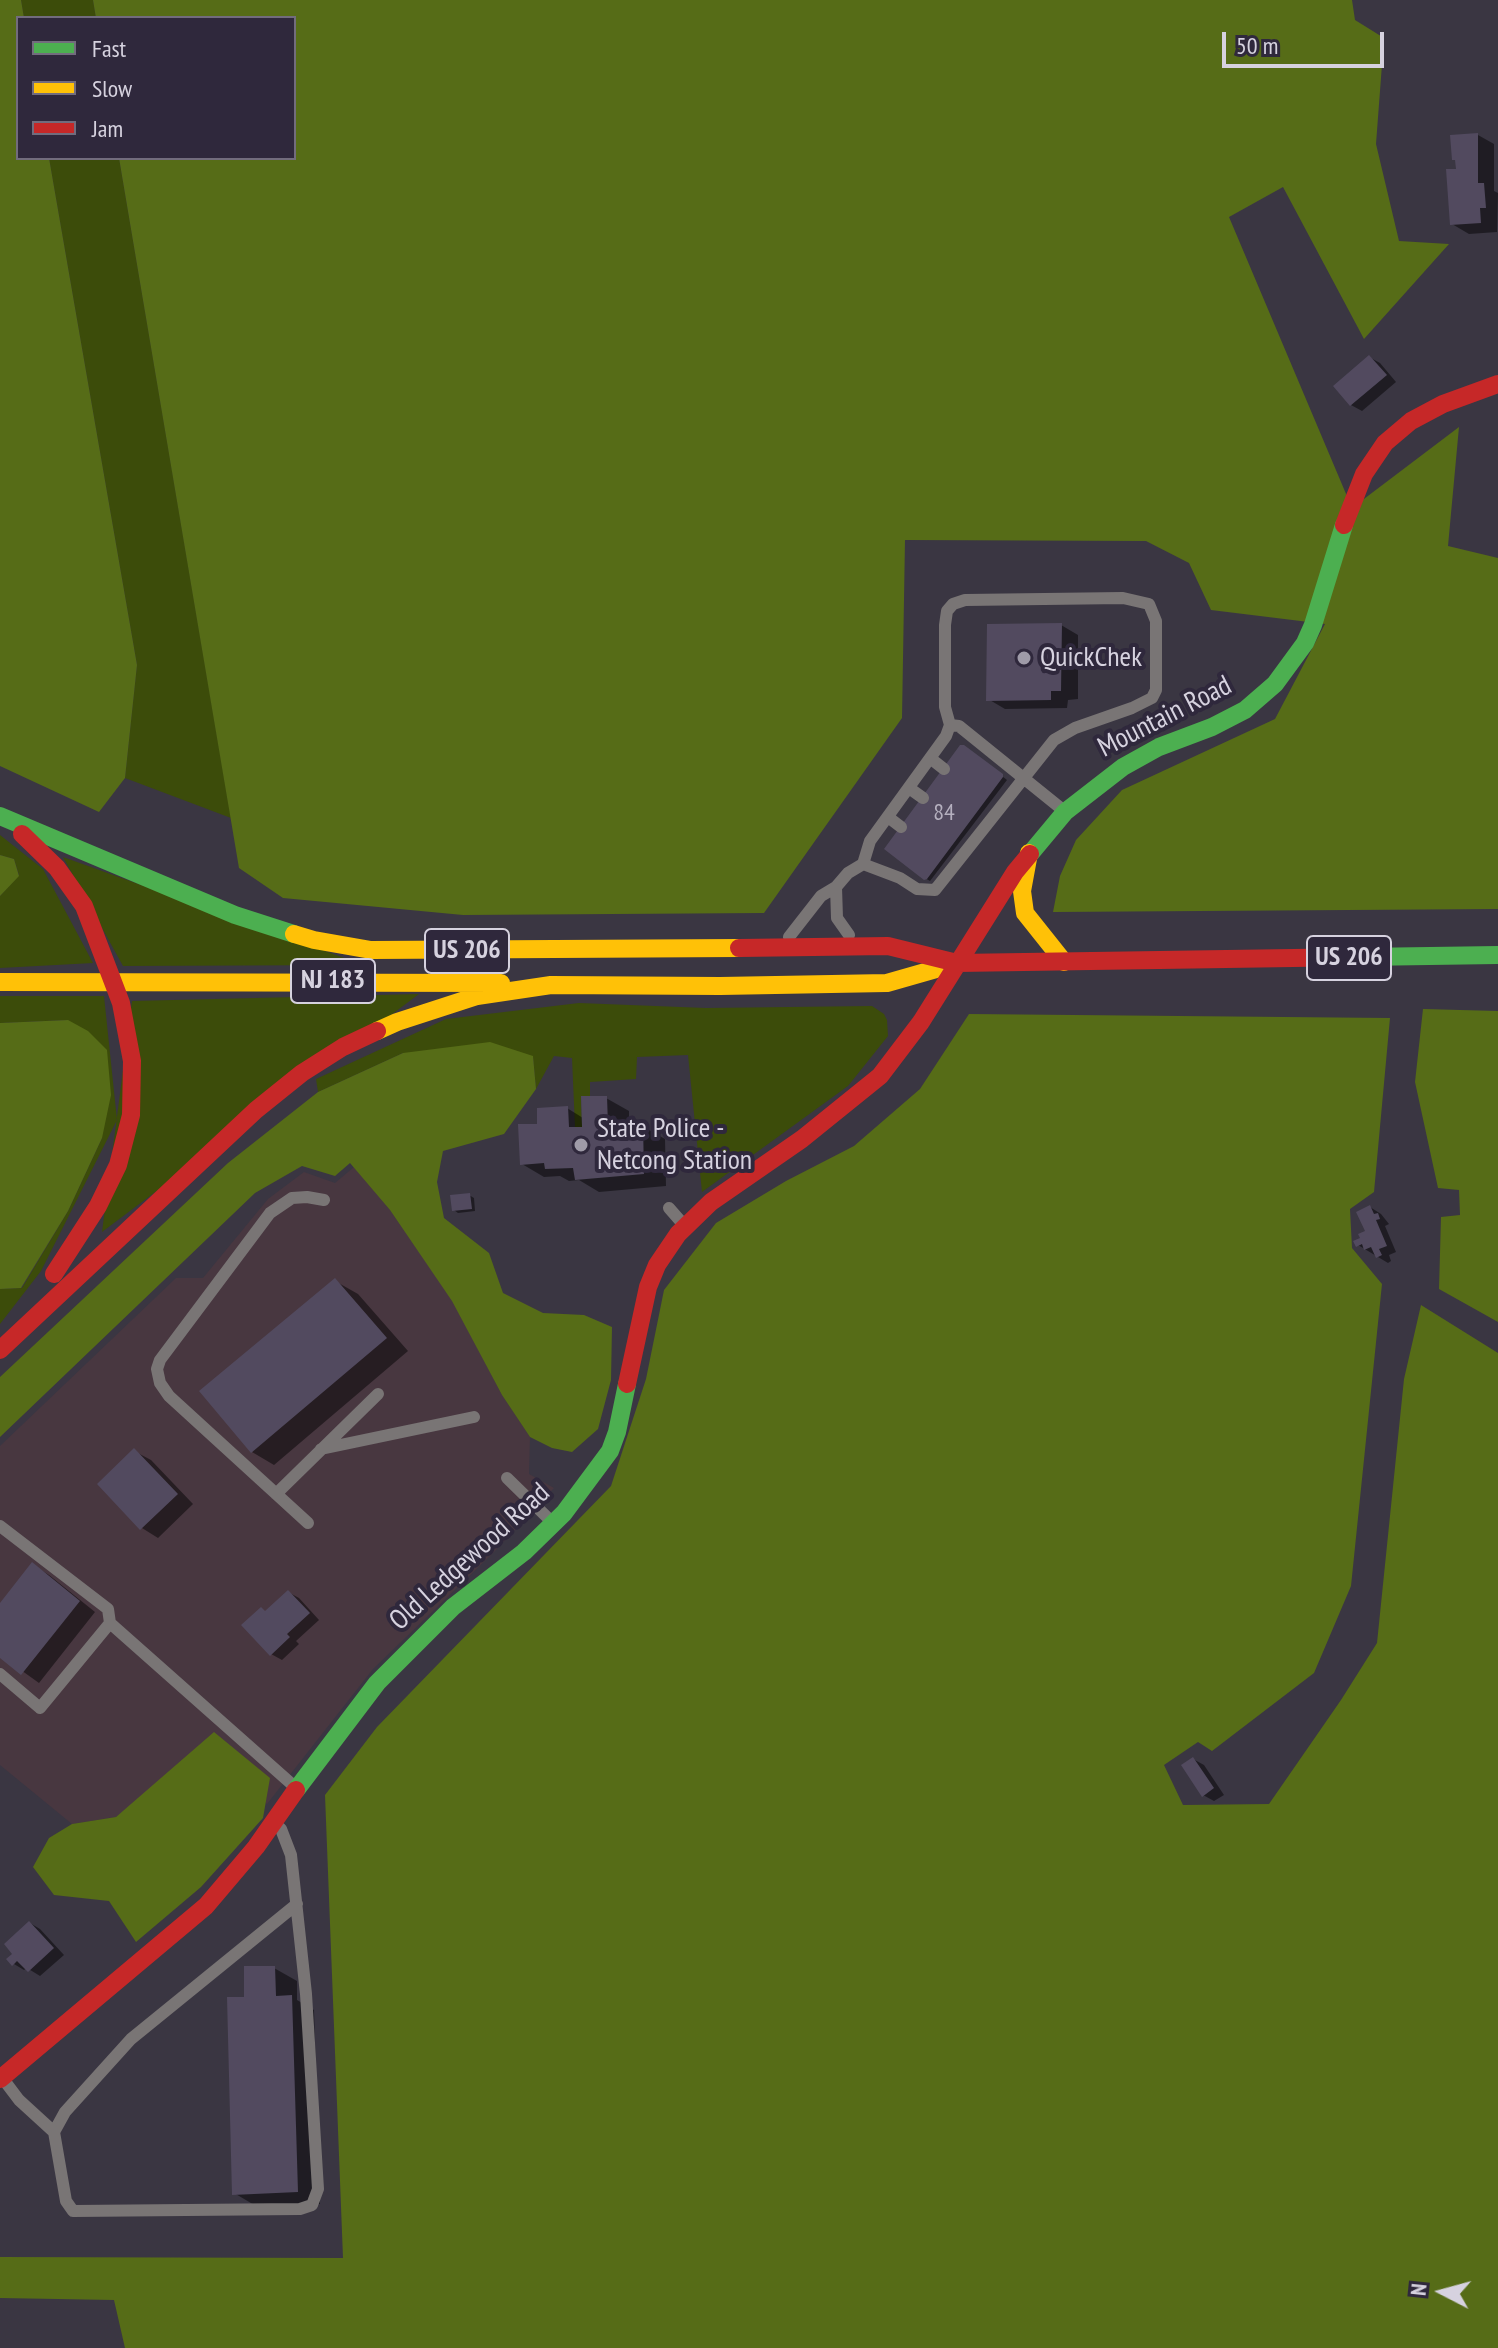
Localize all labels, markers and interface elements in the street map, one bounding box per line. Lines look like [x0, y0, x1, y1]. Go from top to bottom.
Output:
legend [16, 16, 296, 160]
scale bar [1226, 16, 1388, 66]
text: 50 m [1236, 30, 1278, 61]
text: Fast [92, 33, 126, 64]
text: Slow [92, 73, 132, 104]
text: Jam [92, 113, 123, 144]
place label: QuickChek [1040, 641, 1142, 675]
marker: QuickChek [1015, 649, 1033, 667]
street label: Mountain Road [1093, 669, 1237, 765]
house number: 84 [933, 799, 955, 827]
road number: US 206 [425, 929, 509, 973]
road number: US 206 [1307, 936, 1391, 980]
road number: NJ 183 [291, 959, 375, 1003]
place label: State Police - Netcong Station [597, 1112, 752, 1178]
marker: State Police - Netcong Station [572, 1136, 590, 1154]
street label: Old Ledgewood Road [383, 1476, 557, 1638]
north arrow [1402, 2252, 1482, 2332]
text: N [1404, 2282, 1433, 2297]

